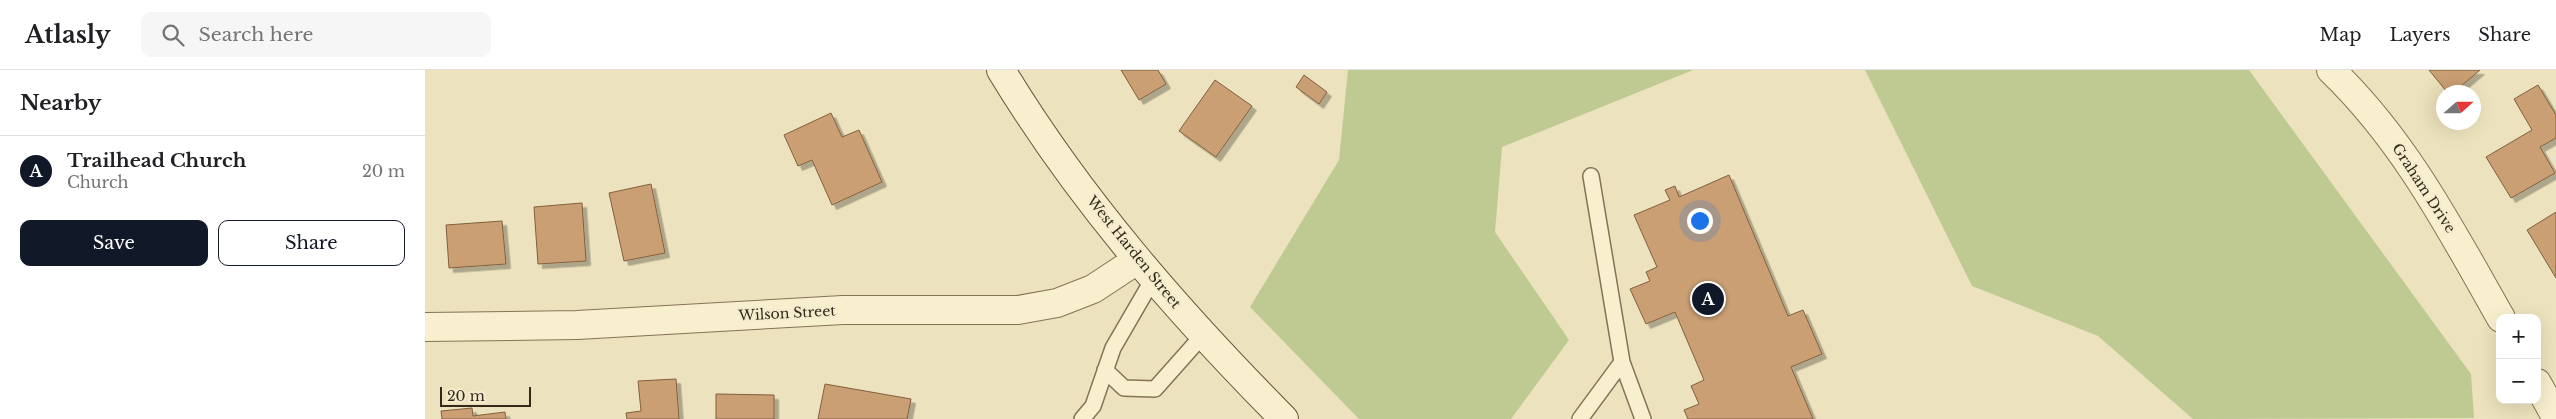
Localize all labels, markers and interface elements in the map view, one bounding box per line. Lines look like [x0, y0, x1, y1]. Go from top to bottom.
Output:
search box [141, 12, 491, 57]
text: Atlasly [25, 20, 111, 49]
icon: search [159, 21, 187, 49]
text: Search here [199, 23, 314, 46]
text: Map [2320, 24, 2361, 46]
text: Layers [2389, 24, 2450, 46]
text: Share [2478, 24, 2531, 46]
north arrow [2436, 85, 2481, 130]
text: Nearby [20, 90, 101, 116]
street label: Graham Drive [2388, 140, 2460, 236]
text: Trailhead Church [67, 149, 246, 172]
text: A [30, 161, 42, 181]
text: 20 m [362, 161, 405, 181]
text: Church [67, 172, 129, 192]
street label: West Harden Street [1082, 191, 1185, 312]
your location [1687, 208, 1713, 234]
button: Save [20, 220, 208, 266]
button: Share [218, 220, 405, 266]
pin: A [1692, 280, 1724, 318]
street label: Wilson Street [737, 301, 837, 325]
map controls [2496, 314, 2541, 404]
button: + [2496, 314, 2541, 359]
button: − [2496, 359, 2541, 404]
scale bar [440, 384, 531, 407]
text: 20 m [447, 387, 485, 405]

